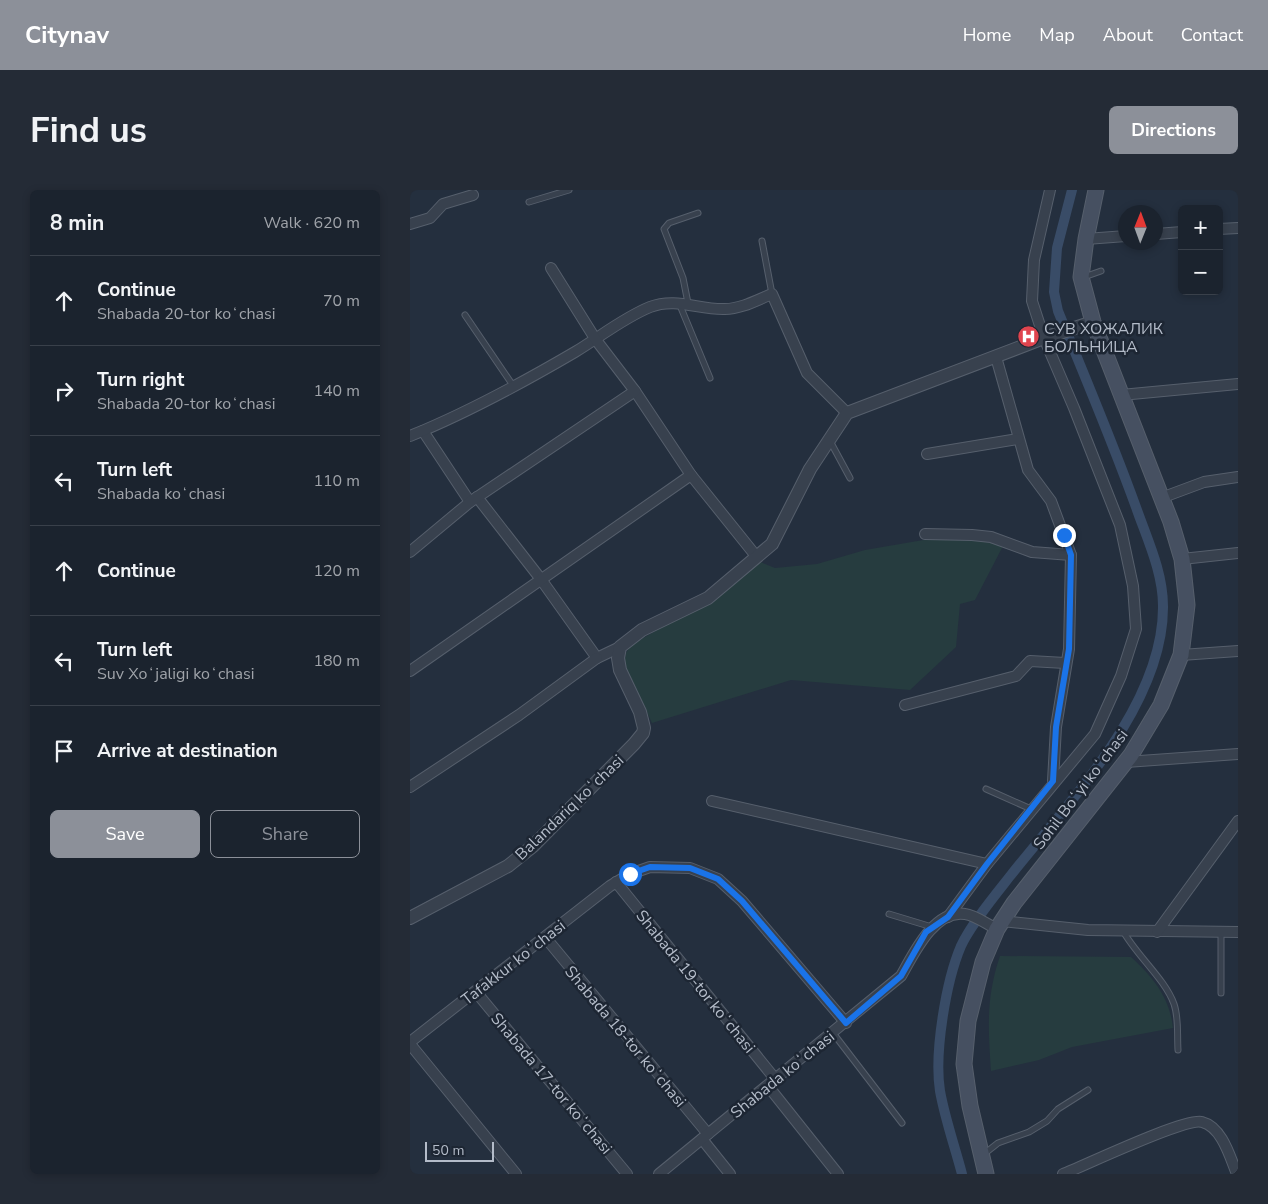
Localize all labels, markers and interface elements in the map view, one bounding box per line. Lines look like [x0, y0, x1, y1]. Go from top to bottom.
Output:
text: Citynav [25, 19, 109, 51]
text: Home [963, 23, 1011, 47]
text: Map [1039, 23, 1075, 47]
text: About [1103, 23, 1153, 47]
text: Contact [1181, 23, 1243, 47]
button: Directions [1109, 106, 1238, 154]
text: Find us [30, 107, 147, 154]
north arrow [1118, 205, 1163, 250]
map controls [1178, 205, 1223, 295]
button: + [1178, 205, 1223, 250]
text: 8 min [50, 209, 104, 237]
text: Walk · 620 m [264, 212, 360, 234]
button: − [1178, 250, 1223, 295]
text: Continue [97, 277, 176, 303]
icon: ahead [50, 287, 78, 315]
text: 70 m [323, 290, 360, 312]
text: Shabada 20-tor koʻchasi [97, 303, 275, 325]
place label: СУВ ХОЖАЛИК БОЛЬНИЦА [1044, 318, 1164, 358]
hospital icon: СУВ ХОЖАЛИК БОЛЬНИЦА [1016, 325, 1040, 349]
text: Turn right [97, 367, 184, 393]
icon: right [50, 377, 78, 405]
text: 140 m [313, 380, 360, 402]
text: Shabada 20-tor koʻchasi [97, 393, 275, 415]
text: Turn left [97, 457, 172, 483]
icon: left [50, 467, 78, 495]
text: 110 m [313, 470, 360, 492]
text: Shabada koʻchasi [97, 483, 225, 505]
route end [1053, 524, 1076, 547]
icon: ahead [50, 557, 78, 585]
text: Continue [97, 558, 176, 584]
text: 120 m [313, 560, 360, 582]
text: Turn left [97, 637, 172, 663]
icon: left [50, 647, 78, 675]
text: 180 m [313, 650, 360, 672]
text: Suv Xoʻjaligi koʻchasi [97, 663, 254, 685]
street label: Sohil Boʻyi koʻchasi [1028, 725, 1133, 854]
icon: arrive [50, 737, 78, 765]
text: Arrive at destination [97, 738, 278, 764]
street label: Balandariq koʻchasi [510, 750, 629, 865]
button: Save [50, 810, 200, 858]
button: Share [210, 810, 360, 858]
route start [619, 863, 642, 886]
street label: Shabada 19-tor koʻchasi [631, 905, 760, 1058]
street label: Tafakkur koʻchasi [457, 915, 570, 1010]
street label: Shabada 18-tor koʻchasi [559, 961, 691, 1112]
street label: Shabada 17-tor koʻchasi [485, 1008, 617, 1159]
street label: Shabada koʻchasi [726, 1026, 839, 1124]
scale bar [425, 1139, 494, 1162]
text: 50 m [432, 1141, 464, 1160]

